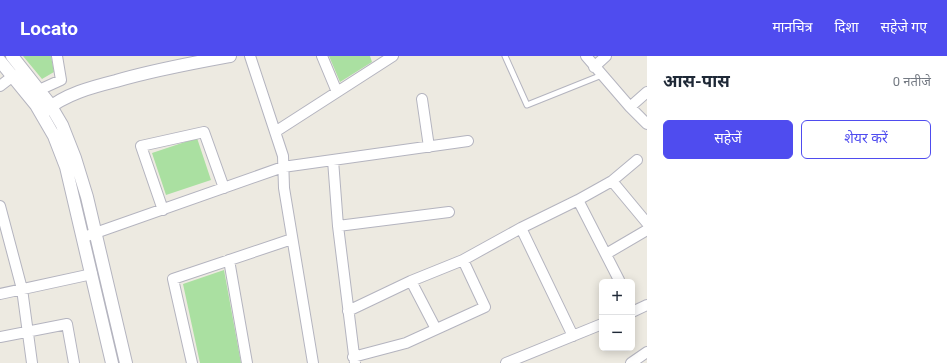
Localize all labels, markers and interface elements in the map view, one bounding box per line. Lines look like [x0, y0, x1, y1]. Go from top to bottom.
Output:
text: Locato [20, 17, 78, 40]
text: मानचित्र [772, 19, 812, 35]
text: दिशा [834, 19, 859, 35]
text: सहेजे गए [881, 19, 927, 35]
text: आस-पास [663, 71, 730, 91]
text: 0 नतीजे [893, 74, 931, 89]
button: सहेजें [663, 120, 793, 159]
button: शेयर करें [801, 120, 931, 159]
map controls [599, 279, 635, 351]
button: + [599, 279, 635, 315]
button: − [599, 315, 635, 351]

